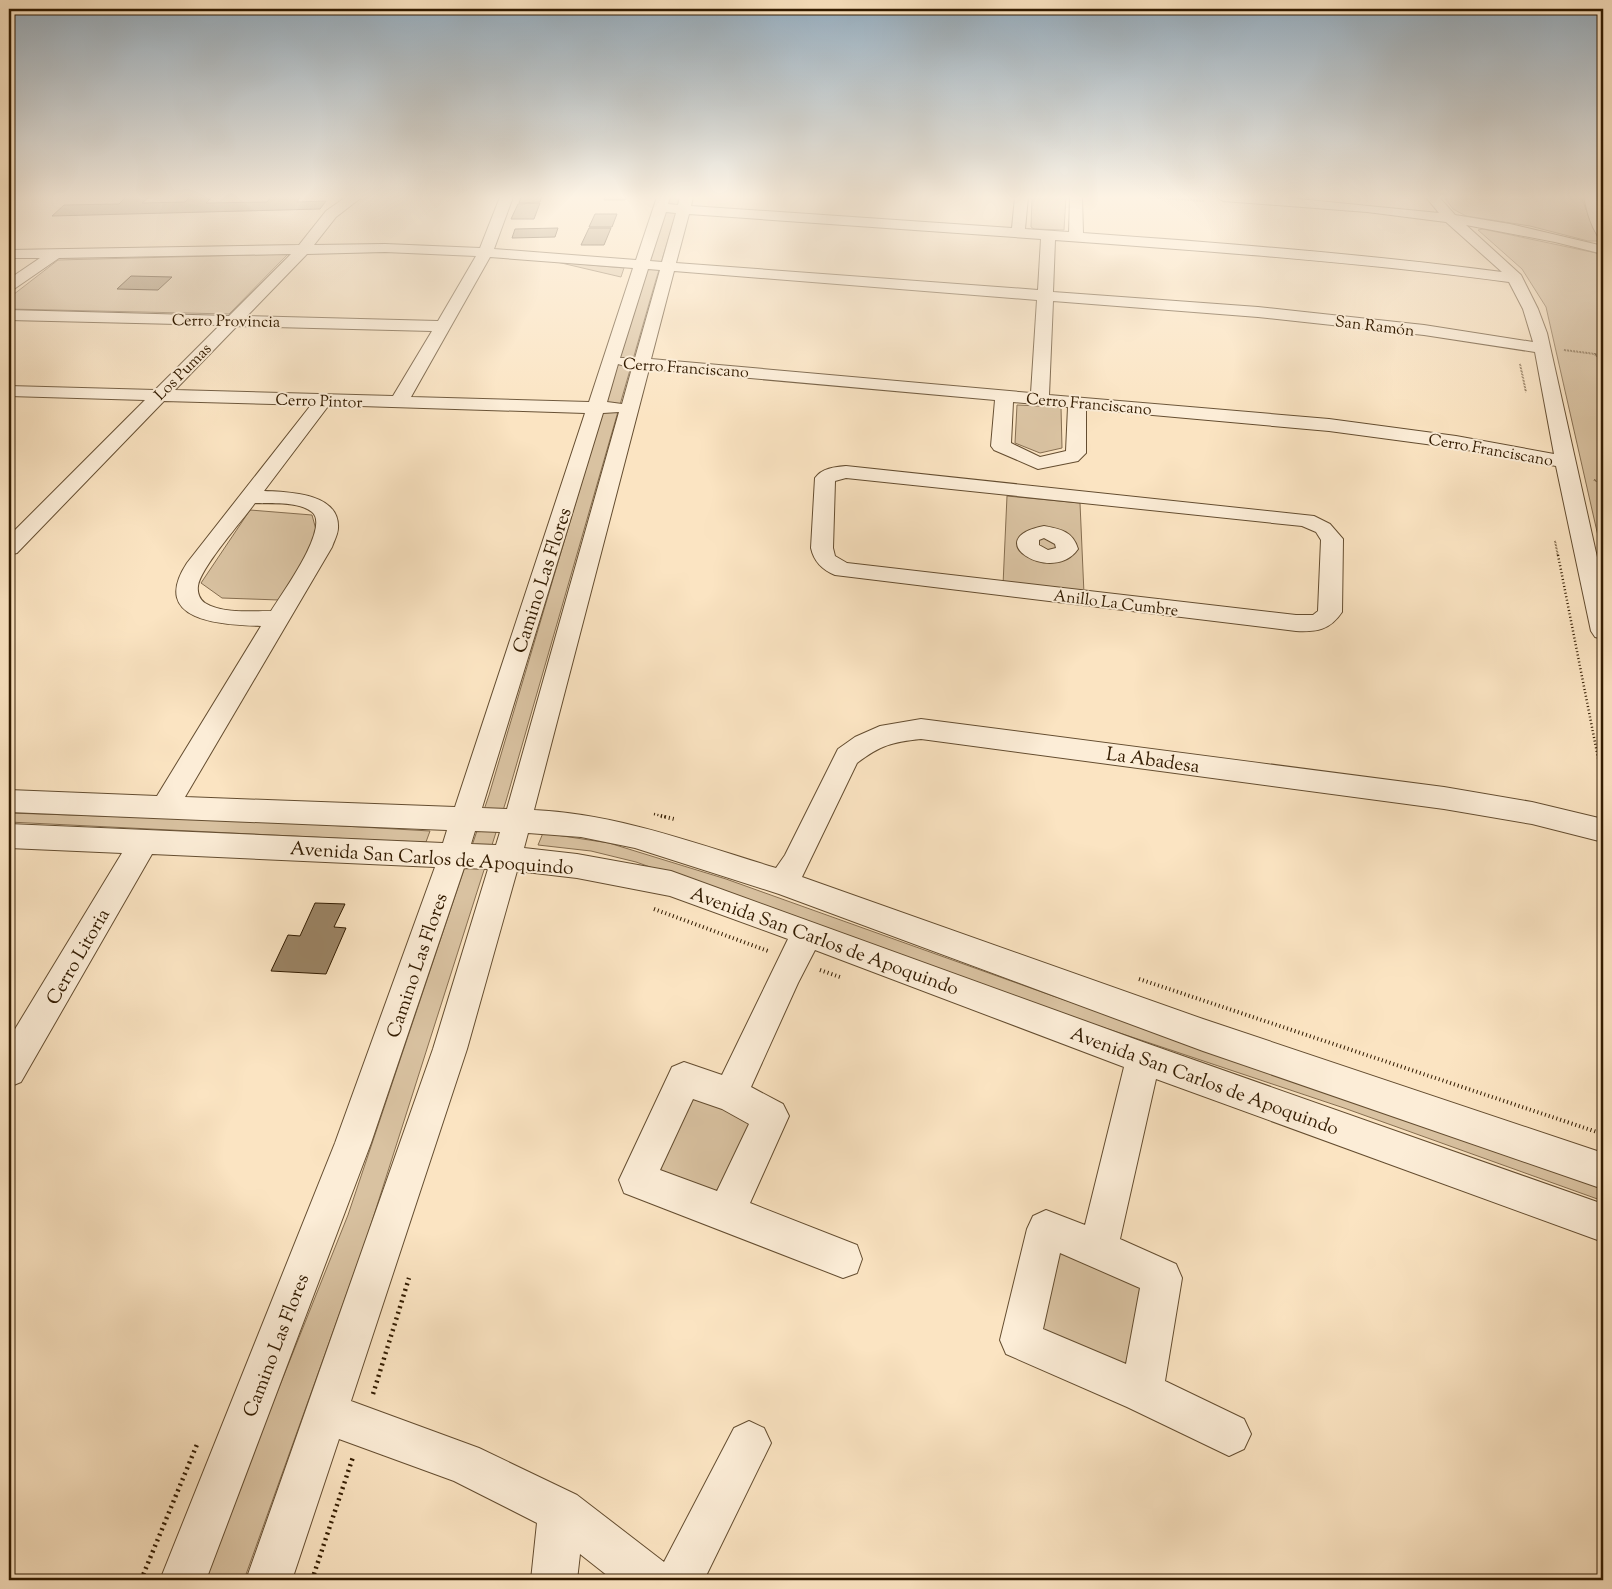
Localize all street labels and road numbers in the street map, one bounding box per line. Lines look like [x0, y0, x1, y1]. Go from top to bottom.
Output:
street label: Cerro Provincia [172, 310, 281, 335]
street label: San Ramón [1334, 311, 1416, 344]
street label: Los Pumas [150, 339, 218, 407]
street label: Cerro Franciscano [622, 354, 750, 385]
street label: Cerro Pintor [275, 389, 363, 416]
street label: Cerro Franciscano [1025, 389, 1153, 422]
street label: Cerro Franciscano [1426, 429, 1555, 474]
street label: Camino Las Flores [507, 505, 580, 657]
street label: Anillo La Cumbre [1052, 585, 1179, 624]
street label: La Abadesa [1104, 742, 1201, 781]
street label: Avenida San Carlos de Apoquindo [289, 836, 574, 883]
street label: Avenida San Carlos de Apoquindo [686, 881, 962, 1004]
street label: Camino Las Flores [381, 890, 456, 1042]
street label: Cerro Litoria [41, 904, 118, 1010]
street label: Avenida San Carlos de Apoquindo [1066, 1021, 1342, 1144]
street label: Camino Las Flores [238, 1270, 317, 1422]

